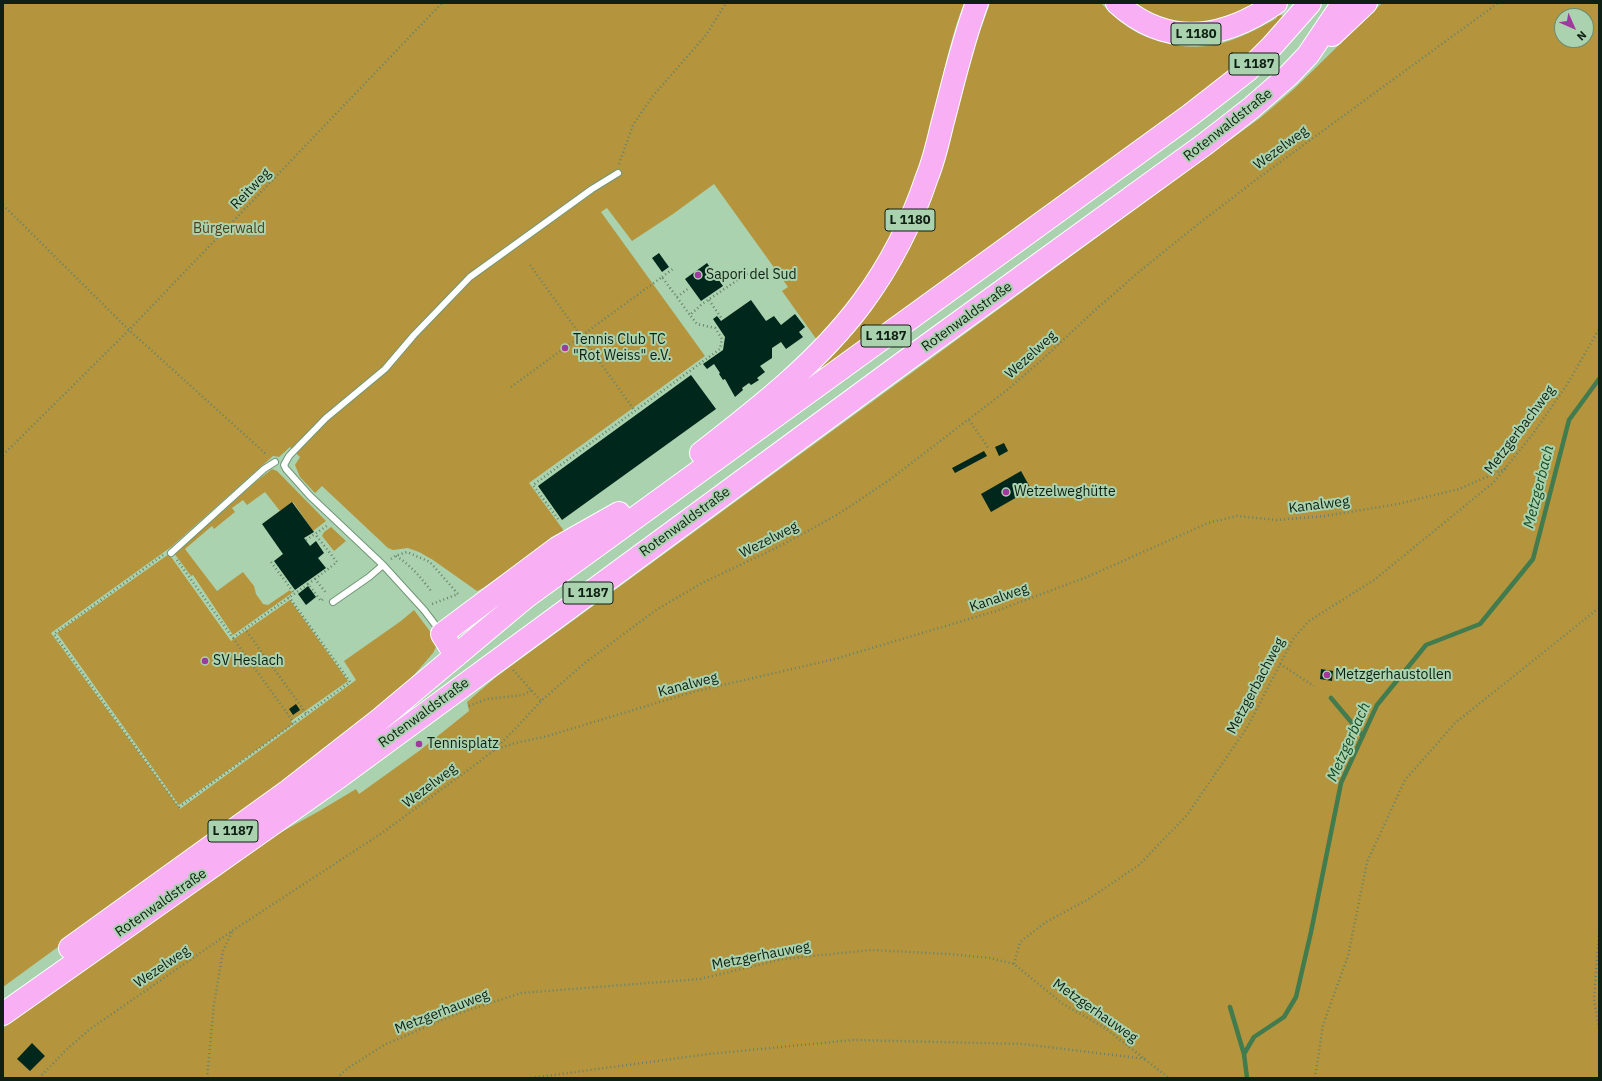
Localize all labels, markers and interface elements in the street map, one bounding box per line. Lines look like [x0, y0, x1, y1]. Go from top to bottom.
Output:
north arrow [1554, 8, 1594, 48]
road number: L 1180 [1171, 23, 1221, 45]
text: N [1574, 28, 1590, 44]
road number: L 1187 [1229, 53, 1279, 75]
street label: Rotenwaldstraße [1180, 85, 1276, 165]
street label: Wezelweg [1250, 123, 1312, 173]
street label: Reitweg [227, 165, 275, 213]
road number: L 1180 [885, 209, 935, 231]
park label: Bürgerwald [193, 221, 265, 237]
place label: Sapori del Sud [706, 267, 797, 283]
marker: Sapori del Sud [693, 270, 703, 280]
street label: Rotenwaldstraße [918, 278, 1016, 356]
road number: L 1187 [861, 325, 911, 347]
street label: Wezelweg [1002, 328, 1060, 382]
place label: Tennis Club TC "Rot Weiss" e.V. [573, 332, 672, 364]
marker: Tennis Club TC "Rot Weiss" e.V. [560, 343, 570, 353]
street label: Metzgerbachweg [1481, 382, 1559, 478]
water label: Metzgerbach [1520, 444, 1558, 530]
street label: Rotenwaldstraße [636, 483, 734, 561]
place label: Wetzelweghütte [1014, 484, 1116, 500]
marker: Wetzelweghütte [1001, 487, 1011, 497]
street label: Kanalweg [1288, 493, 1350, 517]
street label: Wezelweg [737, 518, 801, 562]
street label: Kanalweg [967, 580, 1031, 616]
road number: L 1187 [563, 582, 613, 604]
street label: Metzgerbachweg [1223, 635, 1289, 737]
place label: SV Heslach [213, 653, 284, 669]
marker: SV Heslach [200, 656, 210, 666]
place label: Metzgerhaustollen [1335, 667, 1452, 683]
street label: Kanalweg [656, 669, 720, 701]
marker: Metzgerhaustollen [1322, 670, 1332, 680]
street label: Rotenwaldstraße [375, 674, 473, 752]
water label: Metzgerbach [1324, 700, 1374, 784]
place label: Tennisplatz [427, 736, 499, 752]
marker: Tennisplatz [414, 739, 424, 749]
street label: Wezelweg [400, 760, 460, 812]
road number: L 1187 [208, 820, 258, 842]
street label: Rotenwaldstraße [112, 865, 210, 941]
street label: Metzgerhauweg [710, 938, 812, 974]
street label: Wezelweg [131, 942, 193, 992]
street label: Metzgerhauweg [1049, 976, 1141, 1046]
street label: Metzgerhauweg [392, 986, 492, 1038]

